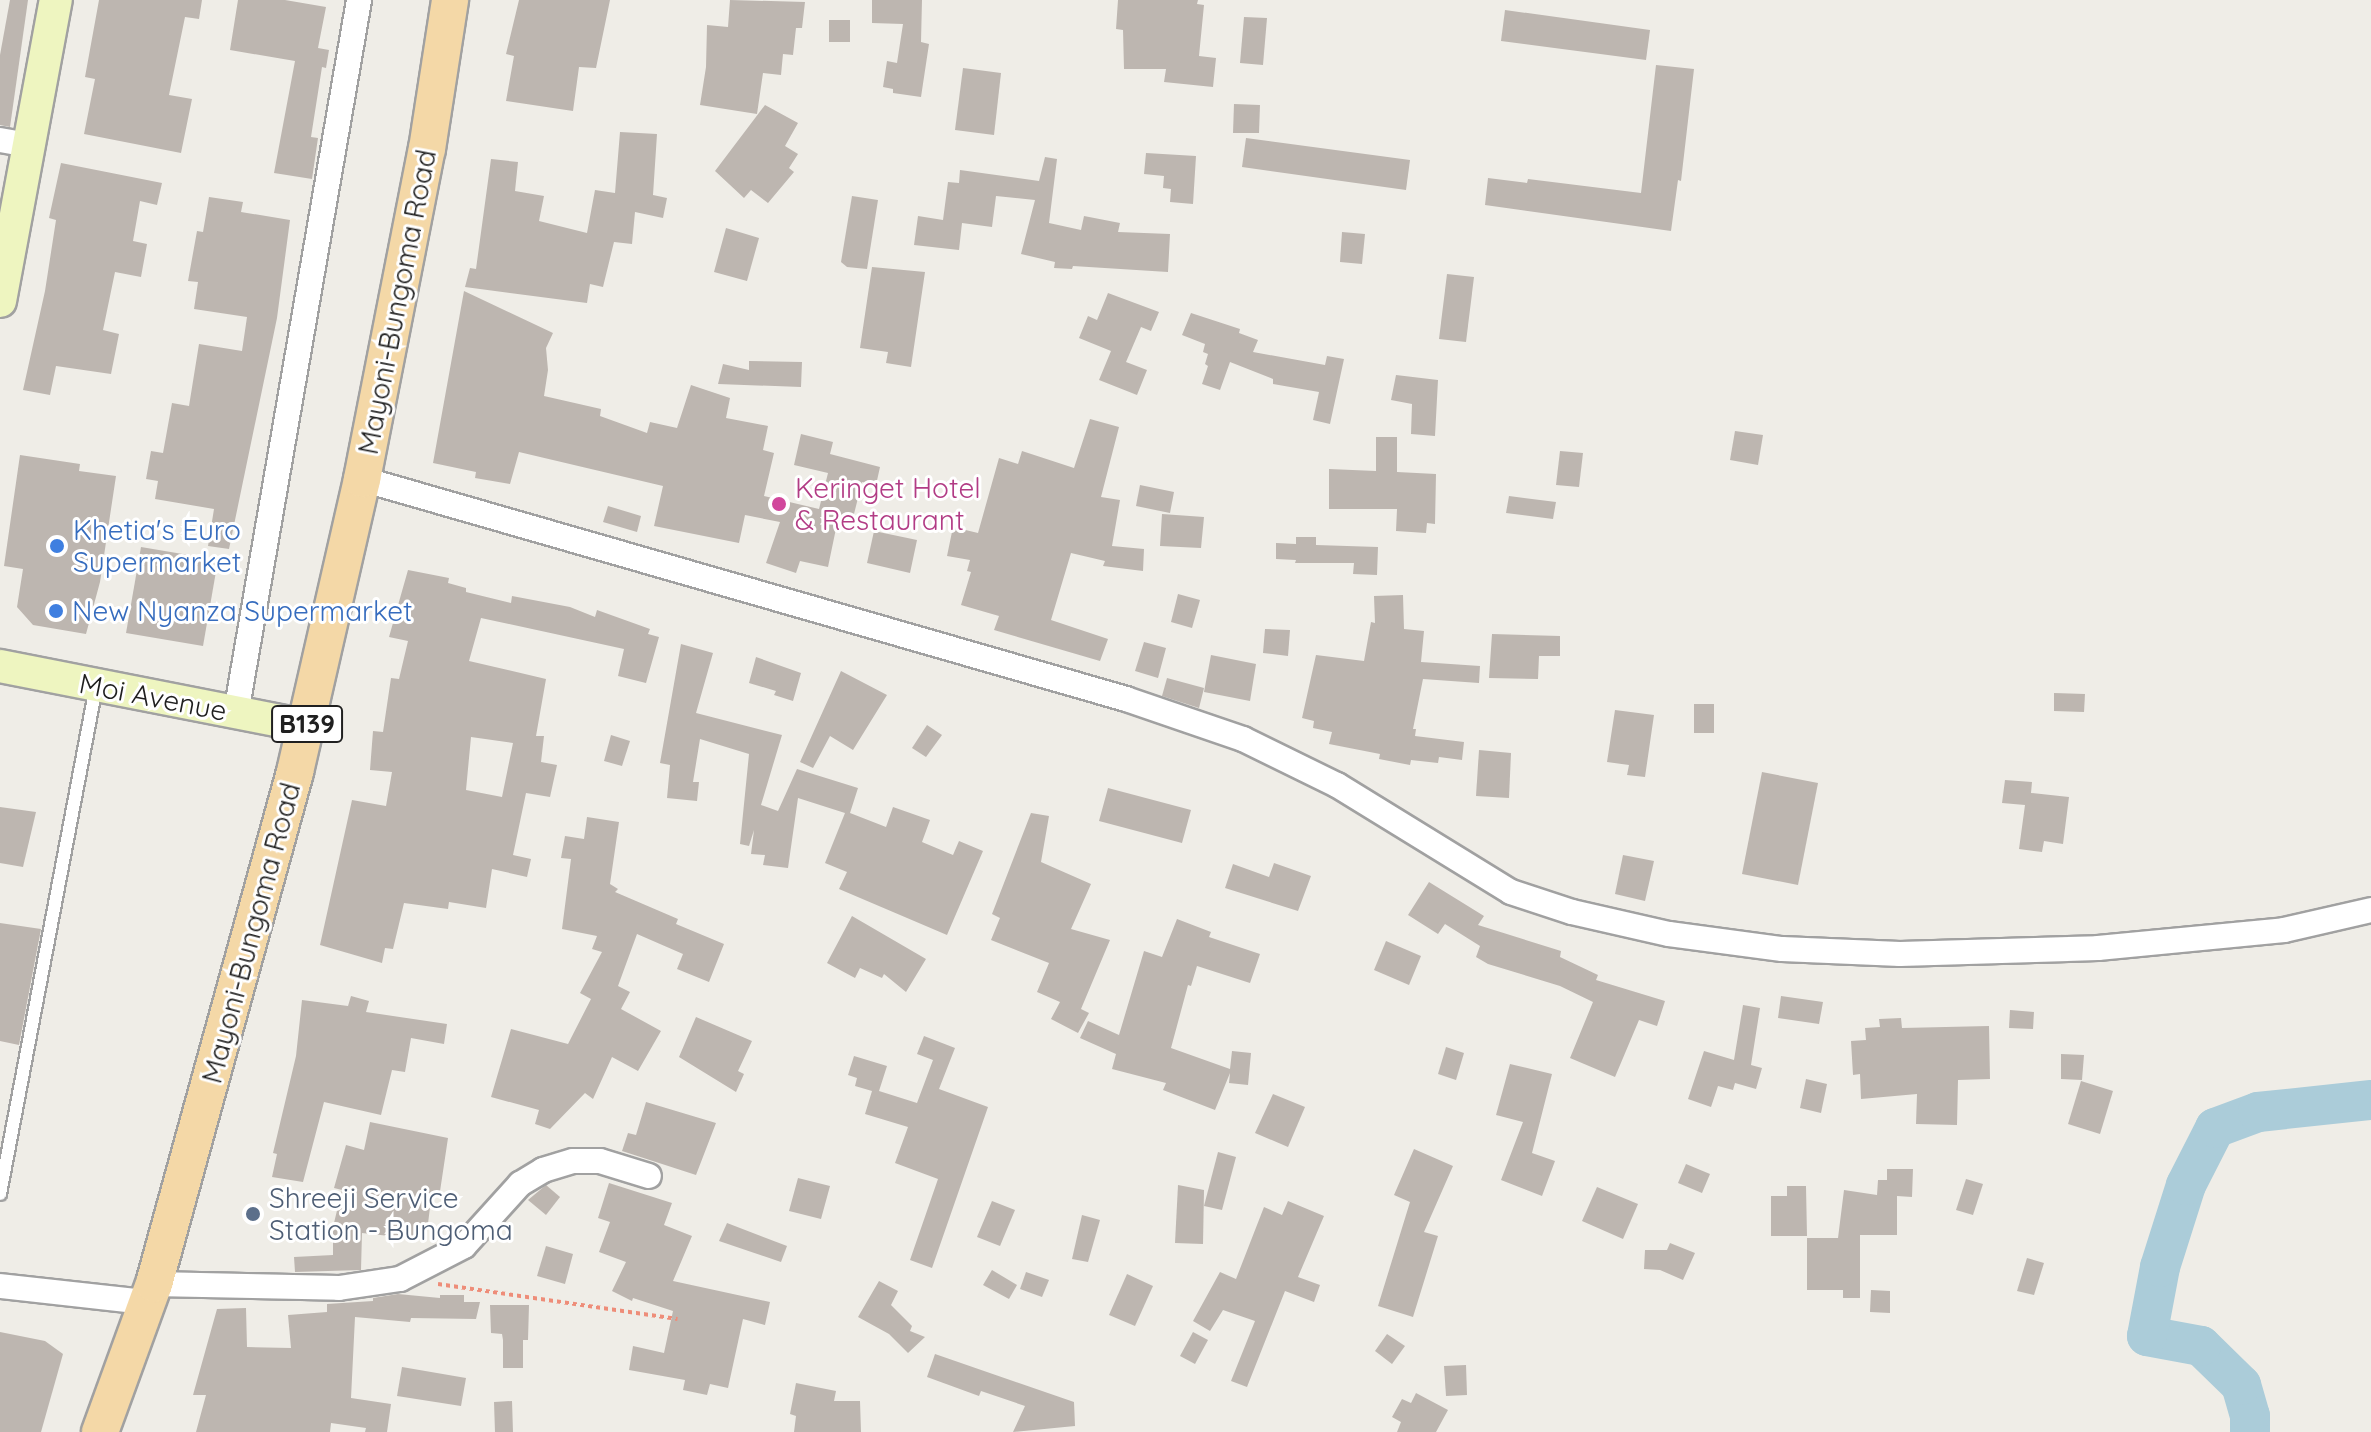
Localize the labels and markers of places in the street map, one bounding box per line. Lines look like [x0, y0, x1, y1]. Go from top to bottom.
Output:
place label: Keringet Hotel & Restaurant [795, 471, 981, 537]
marker: Keringet Hotel & Restaurant [770, 495, 788, 513]
place label: Khetia's Euro Supermarket [73, 513, 241, 579]
marker: Khetia's Euro Supermarket [48, 537, 66, 555]
place label: New Nyanza Supermarket [72, 594, 413, 628]
marker: New Nyanza Supermarket [47, 602, 65, 620]
place label: Shreeji Service Station - Bungoma [269, 1181, 513, 1247]
marker: Shreeji Service Station - Bungoma [244, 1205, 262, 1223]

